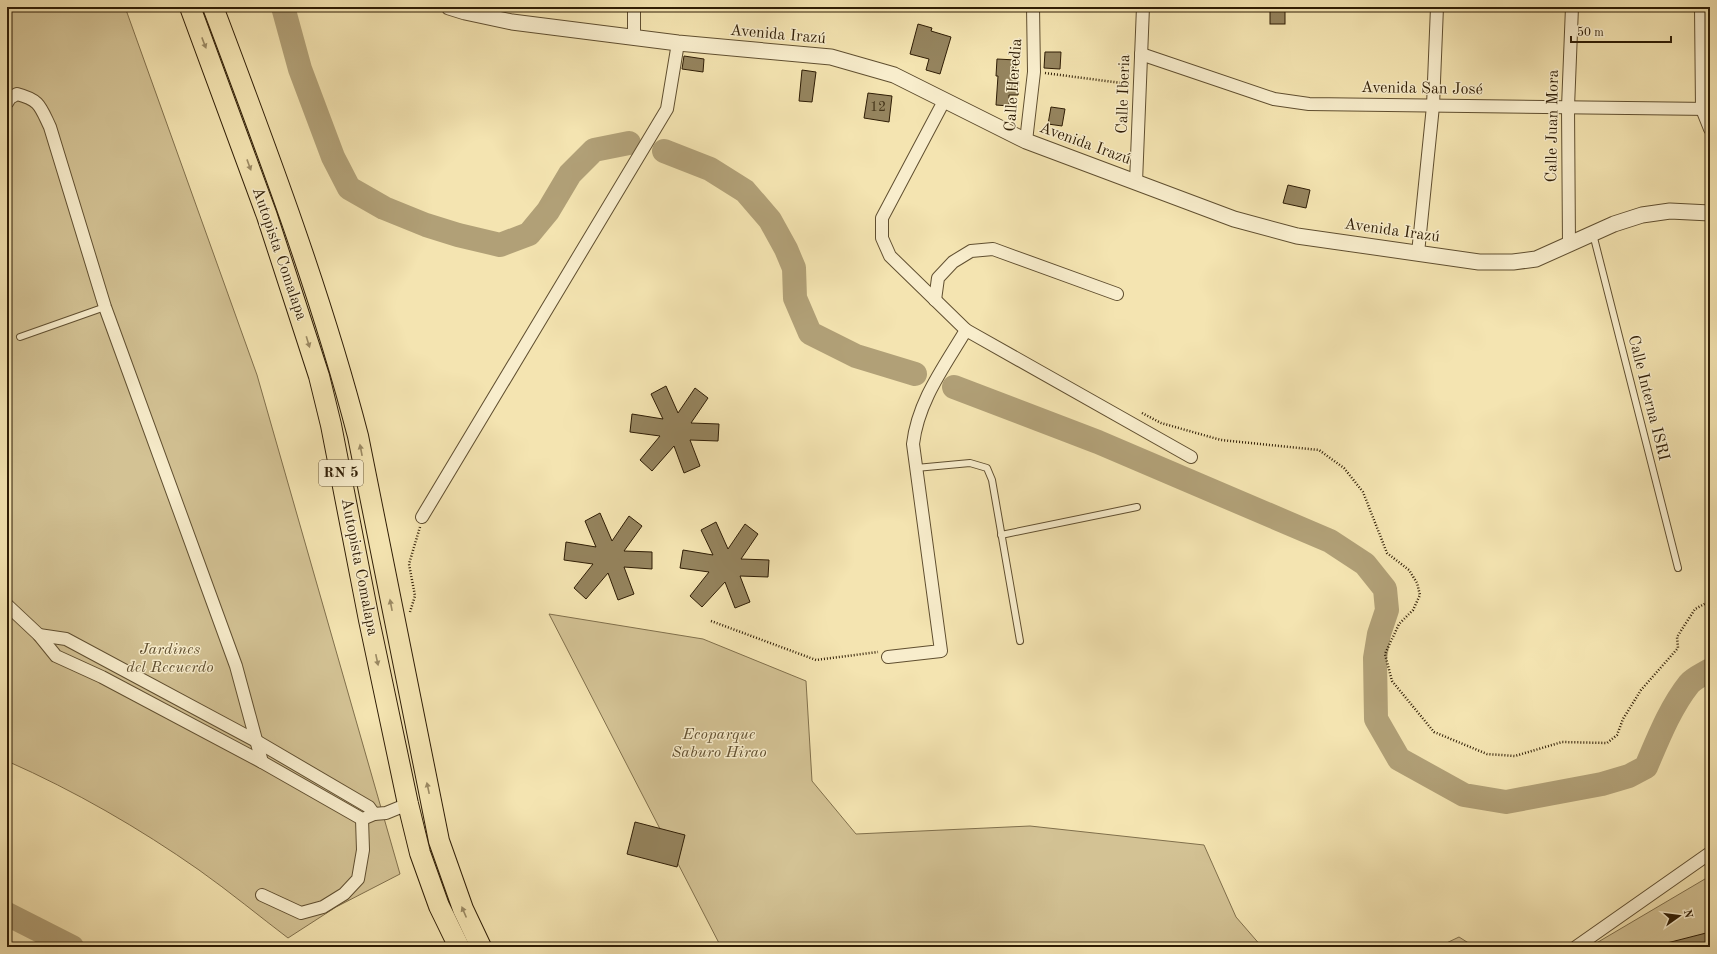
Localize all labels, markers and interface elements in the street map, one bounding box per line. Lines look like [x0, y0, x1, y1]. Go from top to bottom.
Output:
scale bar [1571, 18, 1671, 44]
street label: Avenida Irazú [729, 23, 827, 47]
text: 50 m [1577, 26, 1604, 39]
one-way arrow [201, 38, 207, 50]
street label: Calle Heredia [1003, 38, 1025, 132]
street label: Calle Iberia [1115, 54, 1133, 134]
street label: Calle Juan Mora [1544, 69, 1562, 183]
street label: Avenida San José [1361, 80, 1483, 98]
house number: 12 [870, 100, 886, 114]
street label: Avenida Irazú [1037, 120, 1133, 168]
one-way arrow [246, 160, 252, 172]
street label: Autopista Comalapa [249, 185, 309, 323]
street label: Avenida Irazú [1343, 216, 1441, 246]
street label: Calle Interna ISRI [1625, 334, 1671, 462]
one-way arrow [305, 336, 311, 348]
one-way arrow [358, 444, 364, 456]
road number: RN 5 [319, 460, 363, 486]
street label: Autopista Comalapa [338, 497, 380, 637]
one-way arrow [388, 599, 394, 611]
park label: Jardines del Recuerdo [126, 642, 214, 676]
one-way arrow [375, 654, 381, 666]
park label: Ecoparque Saburo Hirao [671, 727, 767, 761]
one-way arrow [424, 781, 430, 794]
north arrow [1659, 896, 1699, 936]
one-way arrow [461, 906, 467, 918]
text: N [1681, 909, 1694, 920]

